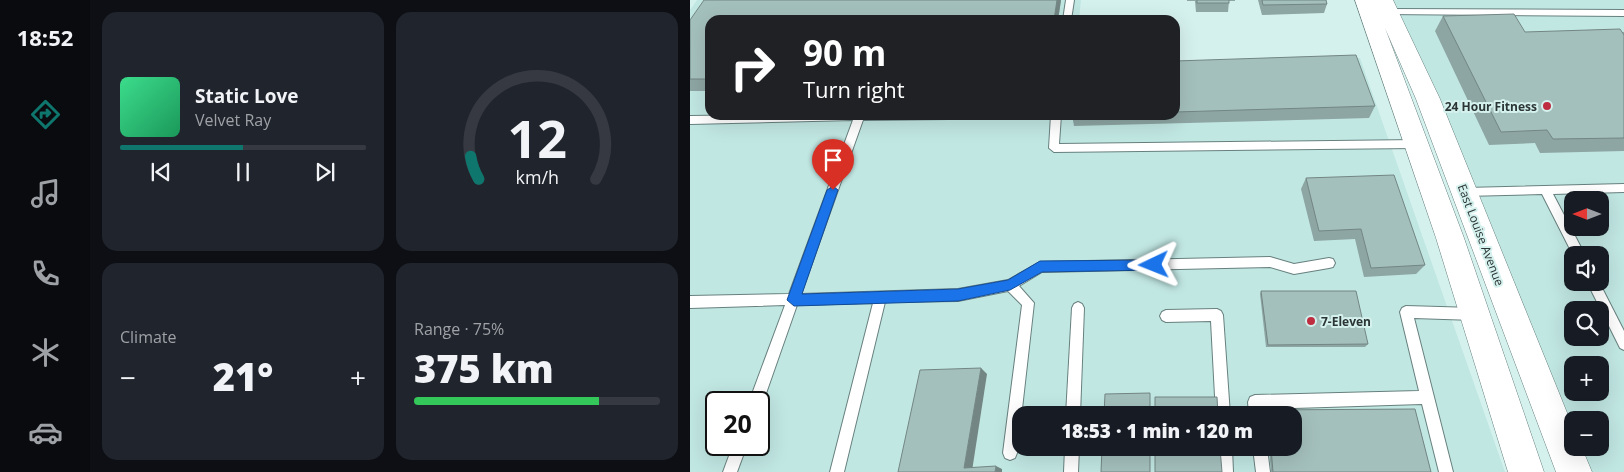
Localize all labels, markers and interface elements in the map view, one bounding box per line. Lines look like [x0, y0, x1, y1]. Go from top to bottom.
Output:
text: 18:52 [17, 22, 73, 52]
text: 90 m [803, 29, 886, 76]
icon: right [720, 35, 785, 100]
text: Turn right [803, 74, 905, 104]
text: Static Love [195, 83, 298, 109]
icon: directions [28, 97, 63, 132]
place label: 24 Hour Fitness [1445, 98, 1537, 115]
marker: 24 Hour Fitness [1541, 100, 1553, 112]
text: 12 [507, 102, 567, 173]
text: Velvet Ray [195, 109, 271, 131]
pin [812, 139, 854, 190]
icon: arrive [819, 146, 847, 174]
icon: previous [147, 158, 175, 186]
icon: pause [229, 158, 257, 186]
icon: next [311, 158, 339, 186]
text: km/h [515, 165, 559, 189]
icon: music [28, 176, 63, 211]
street label: East Louise Avenue [1454, 182, 1508, 289]
north arrow [1564, 191, 1609, 236]
map controls [1564, 191, 1609, 456]
position arrow [1127, 238, 1179, 290]
button: sound [1564, 246, 1609, 291]
icon: phone [28, 256, 63, 291]
button: search [1564, 301, 1609, 346]
place label: 7-Eleven [1321, 313, 1371, 330]
marker: 7-Eleven [1305, 315, 1317, 327]
text: Range · 75% [414, 318, 504, 340]
text: Climate [120, 326, 177, 348]
icon: climate [28, 335, 63, 370]
text: 375 km [414, 342, 554, 394]
text: 21° [213, 350, 273, 402]
button: + [1564, 356, 1609, 401]
text: − [120, 358, 136, 396]
text: + [350, 358, 366, 396]
speed limit sign: 20 [705, 391, 770, 456]
button: − [1564, 411, 1609, 456]
icon: car [28, 415, 63, 450]
text: 18:53 · 1 min · 120 m [1061, 418, 1253, 444]

